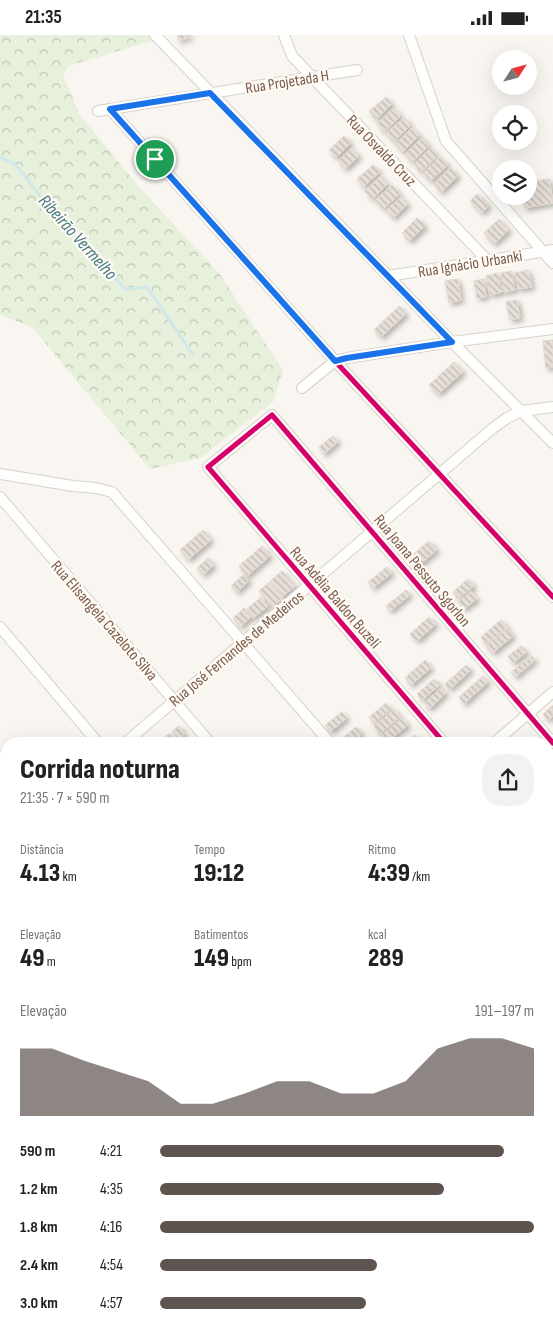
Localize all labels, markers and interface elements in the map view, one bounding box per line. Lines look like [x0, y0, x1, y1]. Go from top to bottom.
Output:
text: 21:35 [25, 6, 62, 29]
north arrow [492, 50, 538, 95]
map controls [492, 50, 537, 205]
street label: Rua Projetada H [244, 67, 330, 98]
button: locate [492, 105, 537, 150]
street label: Rua Osvaldo Cruz [342, 111, 420, 191]
pin [134, 138, 176, 180]
icon: arrive [141, 145, 169, 173]
button: layers [492, 160, 537, 205]
water label: Ribeirão Vermelho [34, 190, 122, 285]
street label: Rua Ignácio Urbanki [417, 247, 524, 282]
street label: Rua Joana Pessuto Sgorlon [369, 511, 474, 631]
street label: Rua Adélia Baldon Buzeli [286, 543, 384, 653]
street label: Rua Elisangela Cazeloto Silva [47, 557, 161, 685]
street label: Rua José Fernandes de Medeiros [166, 587, 308, 711]
text: Corrida noturna [20, 753, 180, 786]
button: share [482, 754, 534, 806]
text: 21:35 · 7 × 590 m [20, 789, 109, 808]
text: Distância [20, 841, 64, 858]
text: Tempo [194, 841, 225, 858]
text: Ritmo [368, 841, 396, 858]
text: 4.13 [20, 858, 60, 889]
text: 19:12 [194, 858, 244, 889]
text: 4:39 [368, 858, 410, 889]
text: km [60, 868, 77, 885]
text: /km [410, 868, 430, 885]
text: Elevação [20, 926, 61, 943]
text: Batimentos [194, 926, 248, 943]
text: kcal [368, 926, 387, 943]
text: 49 [20, 943, 44, 974]
text: 149 [194, 943, 229, 974]
text: 289 [368, 943, 404, 974]
text: m [44, 953, 56, 970]
text: bpm [229, 953, 252, 970]
text: Elevação [20, 1002, 67, 1021]
text: 191–197 m [475, 1002, 534, 1021]
text: 590 m [20, 1142, 55, 1161]
text: 4:21 [100, 1142, 122, 1161]
text: 1.2 km [20, 1180, 58, 1199]
text: 4:35 [100, 1180, 123, 1199]
text: 1.8 km [20, 1218, 58, 1237]
text: 4:16 [100, 1218, 122, 1237]
text: 2.4 km [20, 1256, 58, 1275]
text: 4:54 [100, 1256, 123, 1275]
text: 3.0 km [20, 1294, 58, 1313]
text: 4:57 [100, 1294, 122, 1313]

